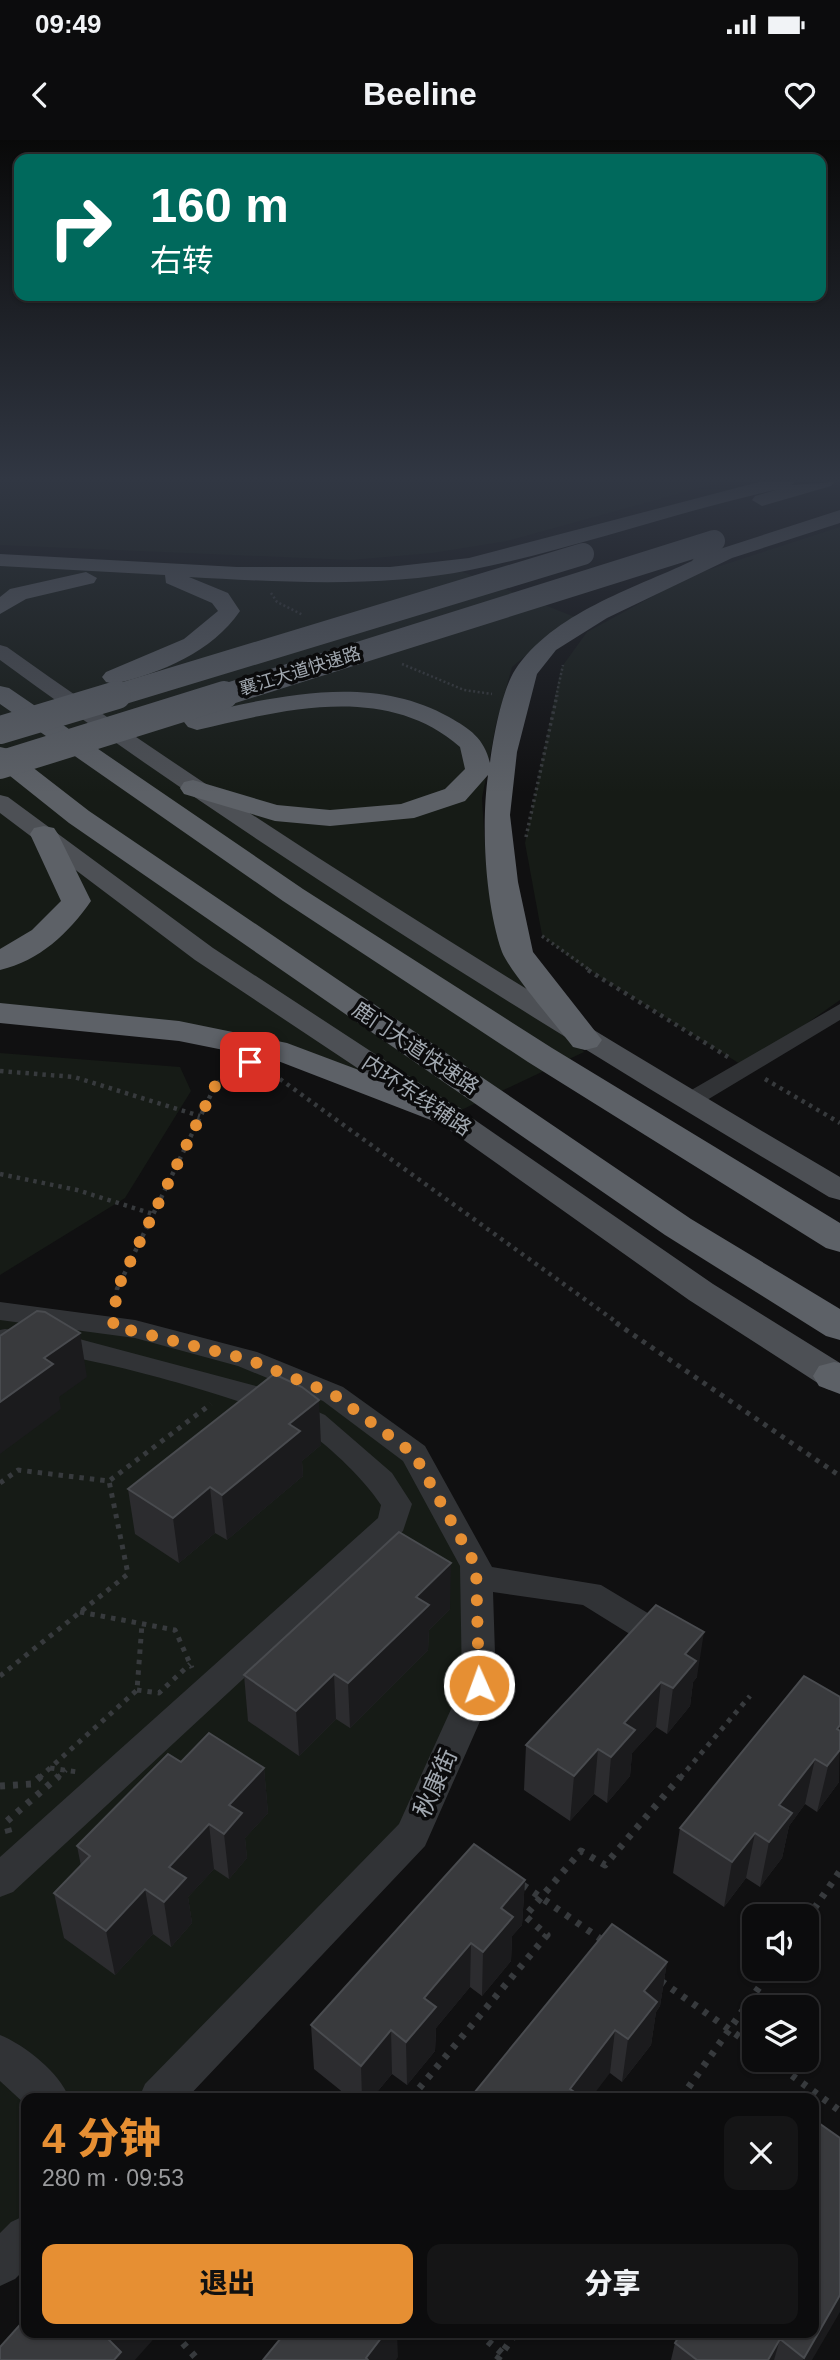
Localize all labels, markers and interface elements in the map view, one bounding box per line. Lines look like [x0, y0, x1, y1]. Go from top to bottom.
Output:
text: 09:49 [35, 9, 102, 39]
icon: back [21, 76, 59, 114]
text: Beeline [363, 76, 477, 112]
icon: heart [781, 76, 819, 114]
text: 160 m [150, 178, 289, 232]
icon: right [35, 182, 126, 273]
text: 右转 [150, 243, 214, 279]
street label: 襄江大道快速路 [237, 643, 363, 699]
street label: 鹿门大道快速路 [349, 997, 483, 1099]
pin [220, 1032, 280, 1092]
icon: arrive [231, 1043, 269, 1081]
street label: 内环东线辅路 [358, 1050, 476, 1140]
position arrow [442, 1648, 516, 1722]
street label: 秋康街 [408, 1745, 462, 1821]
map controls [742, 1904, 819, 2072]
button: sound [742, 1904, 819, 1981]
button: layers [742, 1995, 819, 2072]
text: 4 分钟 [42, 2115, 161, 2162]
button: close [724, 2116, 798, 2190]
text: 280 m · 09:53 [42, 2165, 184, 2191]
button: 退出 [42, 2244, 413, 2324]
button: 分享 [427, 2244, 798, 2324]

